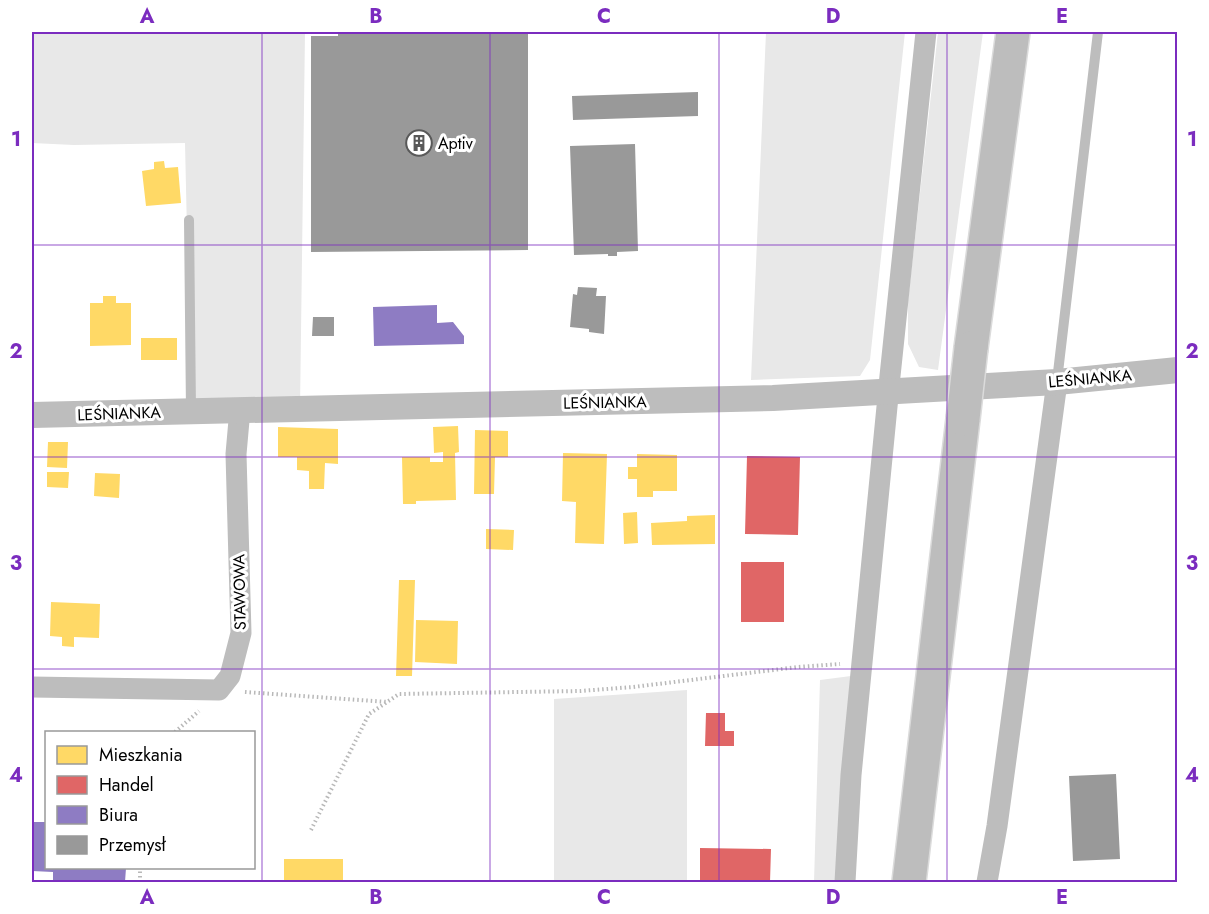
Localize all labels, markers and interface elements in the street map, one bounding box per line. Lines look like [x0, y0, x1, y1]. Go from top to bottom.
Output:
text: A [139, 2, 155, 31]
text: B [369, 2, 383, 31]
text: C [597, 2, 611, 31]
text: D [826, 2, 840, 31]
text: E [1056, 2, 1068, 31]
text: 1 [11, 125, 21, 154]
text: 1 [1187, 125, 1197, 154]
building icon: Aptiv [404, 128, 434, 158]
place label: Aptiv [438, 132, 474, 155]
text: 2 [9, 337, 23, 366]
text: 2 [1185, 337, 1199, 366]
street label: LEŚNIANKA [1047, 363, 1133, 394]
street label: LEŚNIANKA [563, 390, 647, 415]
street label: LEŚNIANKA [77, 401, 162, 426]
text: 3 [10, 549, 22, 578]
text: 3 [1186, 549, 1198, 578]
street label: STAWOWA [227, 553, 252, 630]
legend [45, 731, 255, 869]
text: Mieszkania [99, 742, 182, 768]
text: 4 [9, 761, 23, 790]
text: 4 [1185, 761, 1199, 790]
text: Handel [99, 772, 154, 798]
text: Biura [99, 802, 138, 828]
text: Przemysł [99, 832, 167, 858]
text: A [139, 883, 155, 912]
text: B [369, 883, 383, 912]
text: C [597, 883, 611, 912]
text: D [826, 883, 840, 912]
text: E [1056, 883, 1068, 912]

